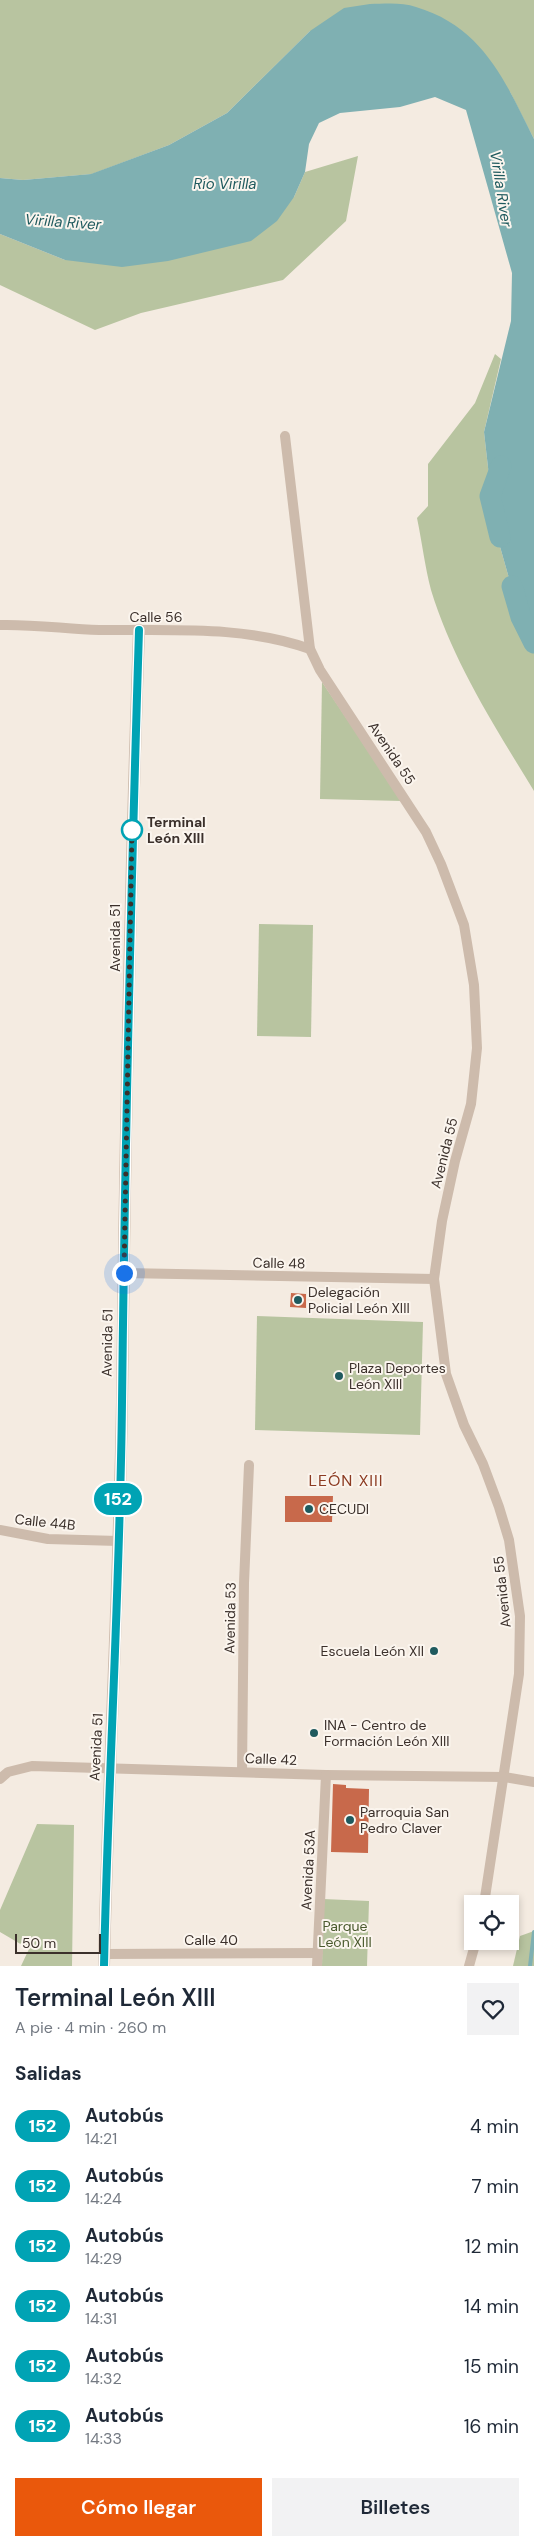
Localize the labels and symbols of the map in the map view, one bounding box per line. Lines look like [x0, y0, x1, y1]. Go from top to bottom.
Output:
water label: Virilla River [485, 150, 517, 229]
water label: Río Virilla [193, 174, 257, 194]
water label: Virilla River [24, 209, 102, 235]
street label: Calle 56 [130, 608, 182, 626]
street label: Avenida 55 [364, 718, 420, 788]
place label: Terminal León XIII [147, 813, 206, 847]
marker: Terminal León XIII [121, 819, 143, 841]
street label: Avenida 51 [106, 904, 124, 972]
street label: Avenida 55 [427, 1116, 461, 1190]
street label: Calle 48 [253, 1254, 305, 1272]
your location [112, 1261, 137, 1286]
place label: Delegación Policial León XIII [308, 1283, 410, 1317]
marker: Delegación Policial León XIII [292, 1294, 304, 1306]
street label: Avenida 51 [97, 1309, 117, 1377]
place label: Plaza Deportes León XIII [349, 1359, 446, 1393]
marker: Plaza Deportes León XIII [333, 1370, 345, 1382]
district label: LEÓN XIII [308, 1470, 384, 1491]
line badge: 152 [89, 1483, 147, 1515]
place label: CECUDI [319, 1500, 369, 1518]
marker: CECUDI [303, 1503, 315, 1515]
street label: Calle 44B [14, 1510, 76, 1534]
street label: Avenida 55 [489, 1555, 515, 1629]
street label: Avenida 53 [220, 1582, 240, 1654]
place label: Escuela León XII [321, 1642, 424, 1660]
marker: Escuela León XII [428, 1645, 440, 1657]
street label: Avenida 51 [85, 1713, 107, 1781]
place label: INA - Centro de Formación León XIII [324, 1716, 450, 1750]
marker: INA - Centro de Formación León XIII [308, 1727, 320, 1739]
street label: Calle 42 [245, 1749, 297, 1769]
place label: Parroquia San Pedro Claver [360, 1803, 449, 1837]
marker: Parroquia San Pedro Claver [344, 1814, 356, 1826]
street label: Avenida 53A [297, 1829, 319, 1911]
park label: Parque León XIII [318, 1917, 372, 1951]
scale bar [15, 1931, 101, 1954]
street label: Calle 40 [184, 1931, 238, 1949]

